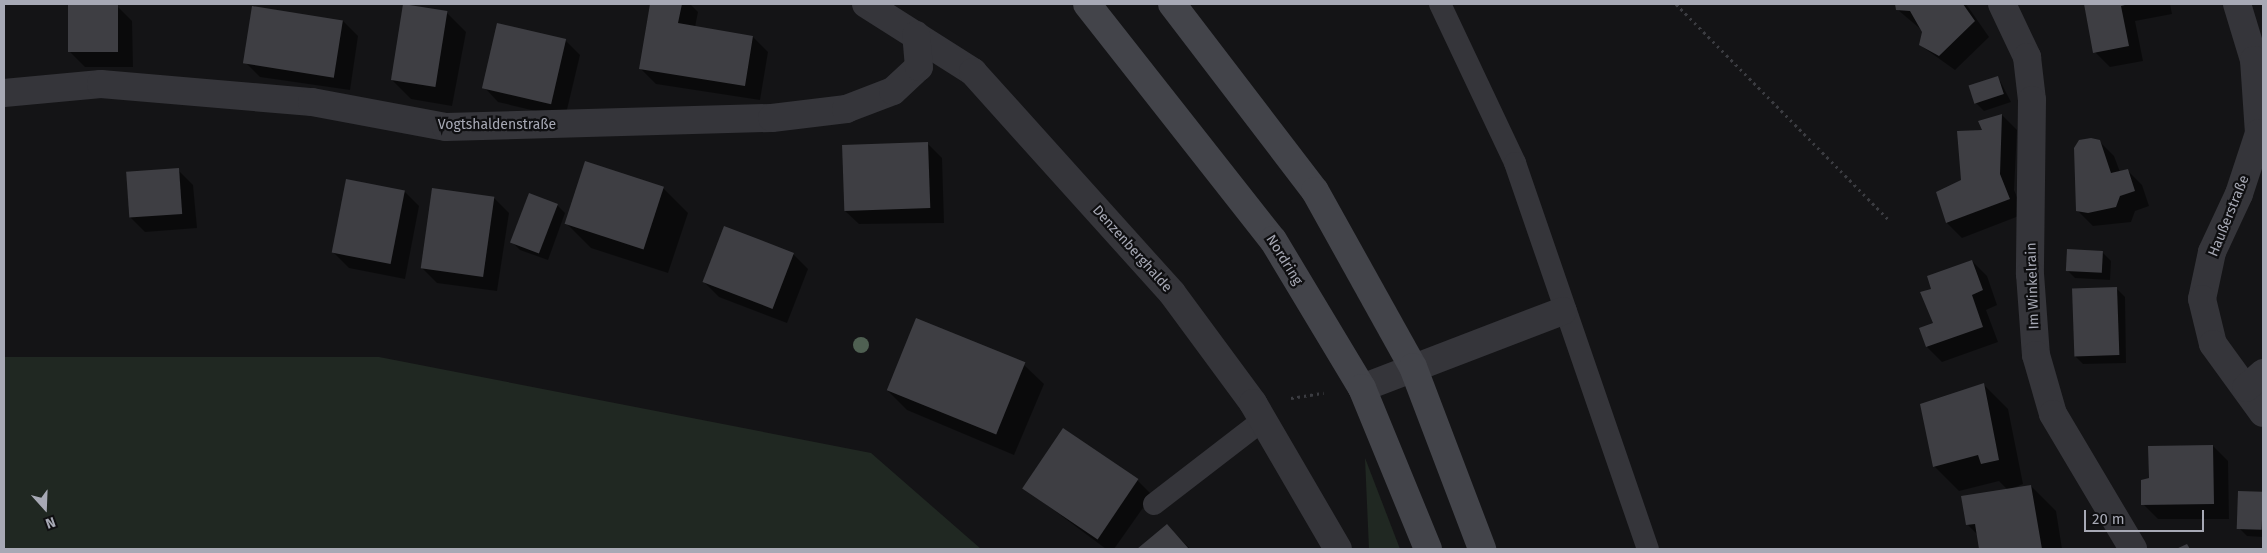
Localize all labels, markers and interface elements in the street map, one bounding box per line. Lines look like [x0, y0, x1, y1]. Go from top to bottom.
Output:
street label: Vogtshaldenstraße [438, 117, 556, 133]
street label: Haußerstraße [2205, 173, 2253, 259]
street label: Denzenberghalde [1089, 202, 1175, 296]
street label: Nordring [1262, 232, 1306, 288]
street label: Im Winkelrain [2023, 242, 2043, 330]
north arrow [20, 483, 70, 533]
scale bar [2087, 500, 2207, 532]
text: 20 m [2092, 510, 2125, 528]
text: N [43, 513, 58, 532]

